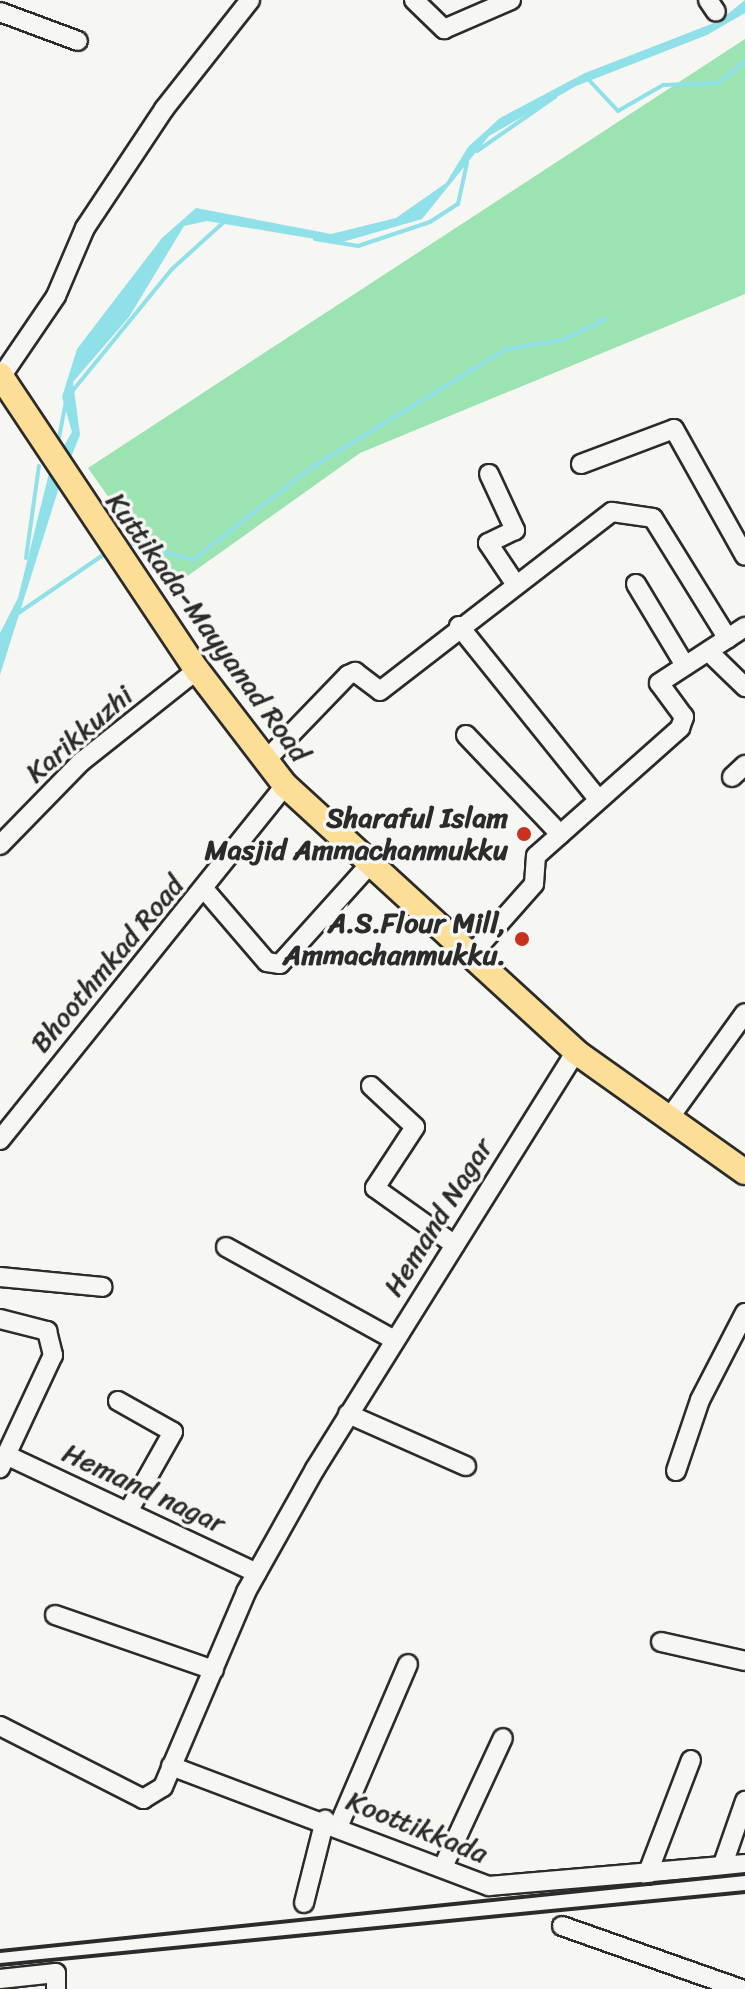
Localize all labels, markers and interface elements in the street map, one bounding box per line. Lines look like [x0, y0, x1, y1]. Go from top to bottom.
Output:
street label: Kuttikada-Mayyanad Road [99, 486, 317, 768]
street label: Karikkuzhi [19, 678, 139, 790]
place label: Sharaful Islam Masjid Ammachanmukku [205, 801, 508, 867]
marker: Sharaful Islam Masjid Ammachanmukku [515, 825, 533, 843]
street label: Bhoothmkad Road [23, 869, 191, 1059]
place label: A.S.Flour Mill, Ammachanmukku. [283, 906, 506, 972]
marker: A.S.Flour Mill, Ammachanmukku. [513, 930, 531, 948]
street label: Hemand Nagar [376, 1132, 500, 1302]
street label: Hemand nagar [57, 1436, 231, 1540]
street label: Koottikkada [342, 1784, 492, 1870]

